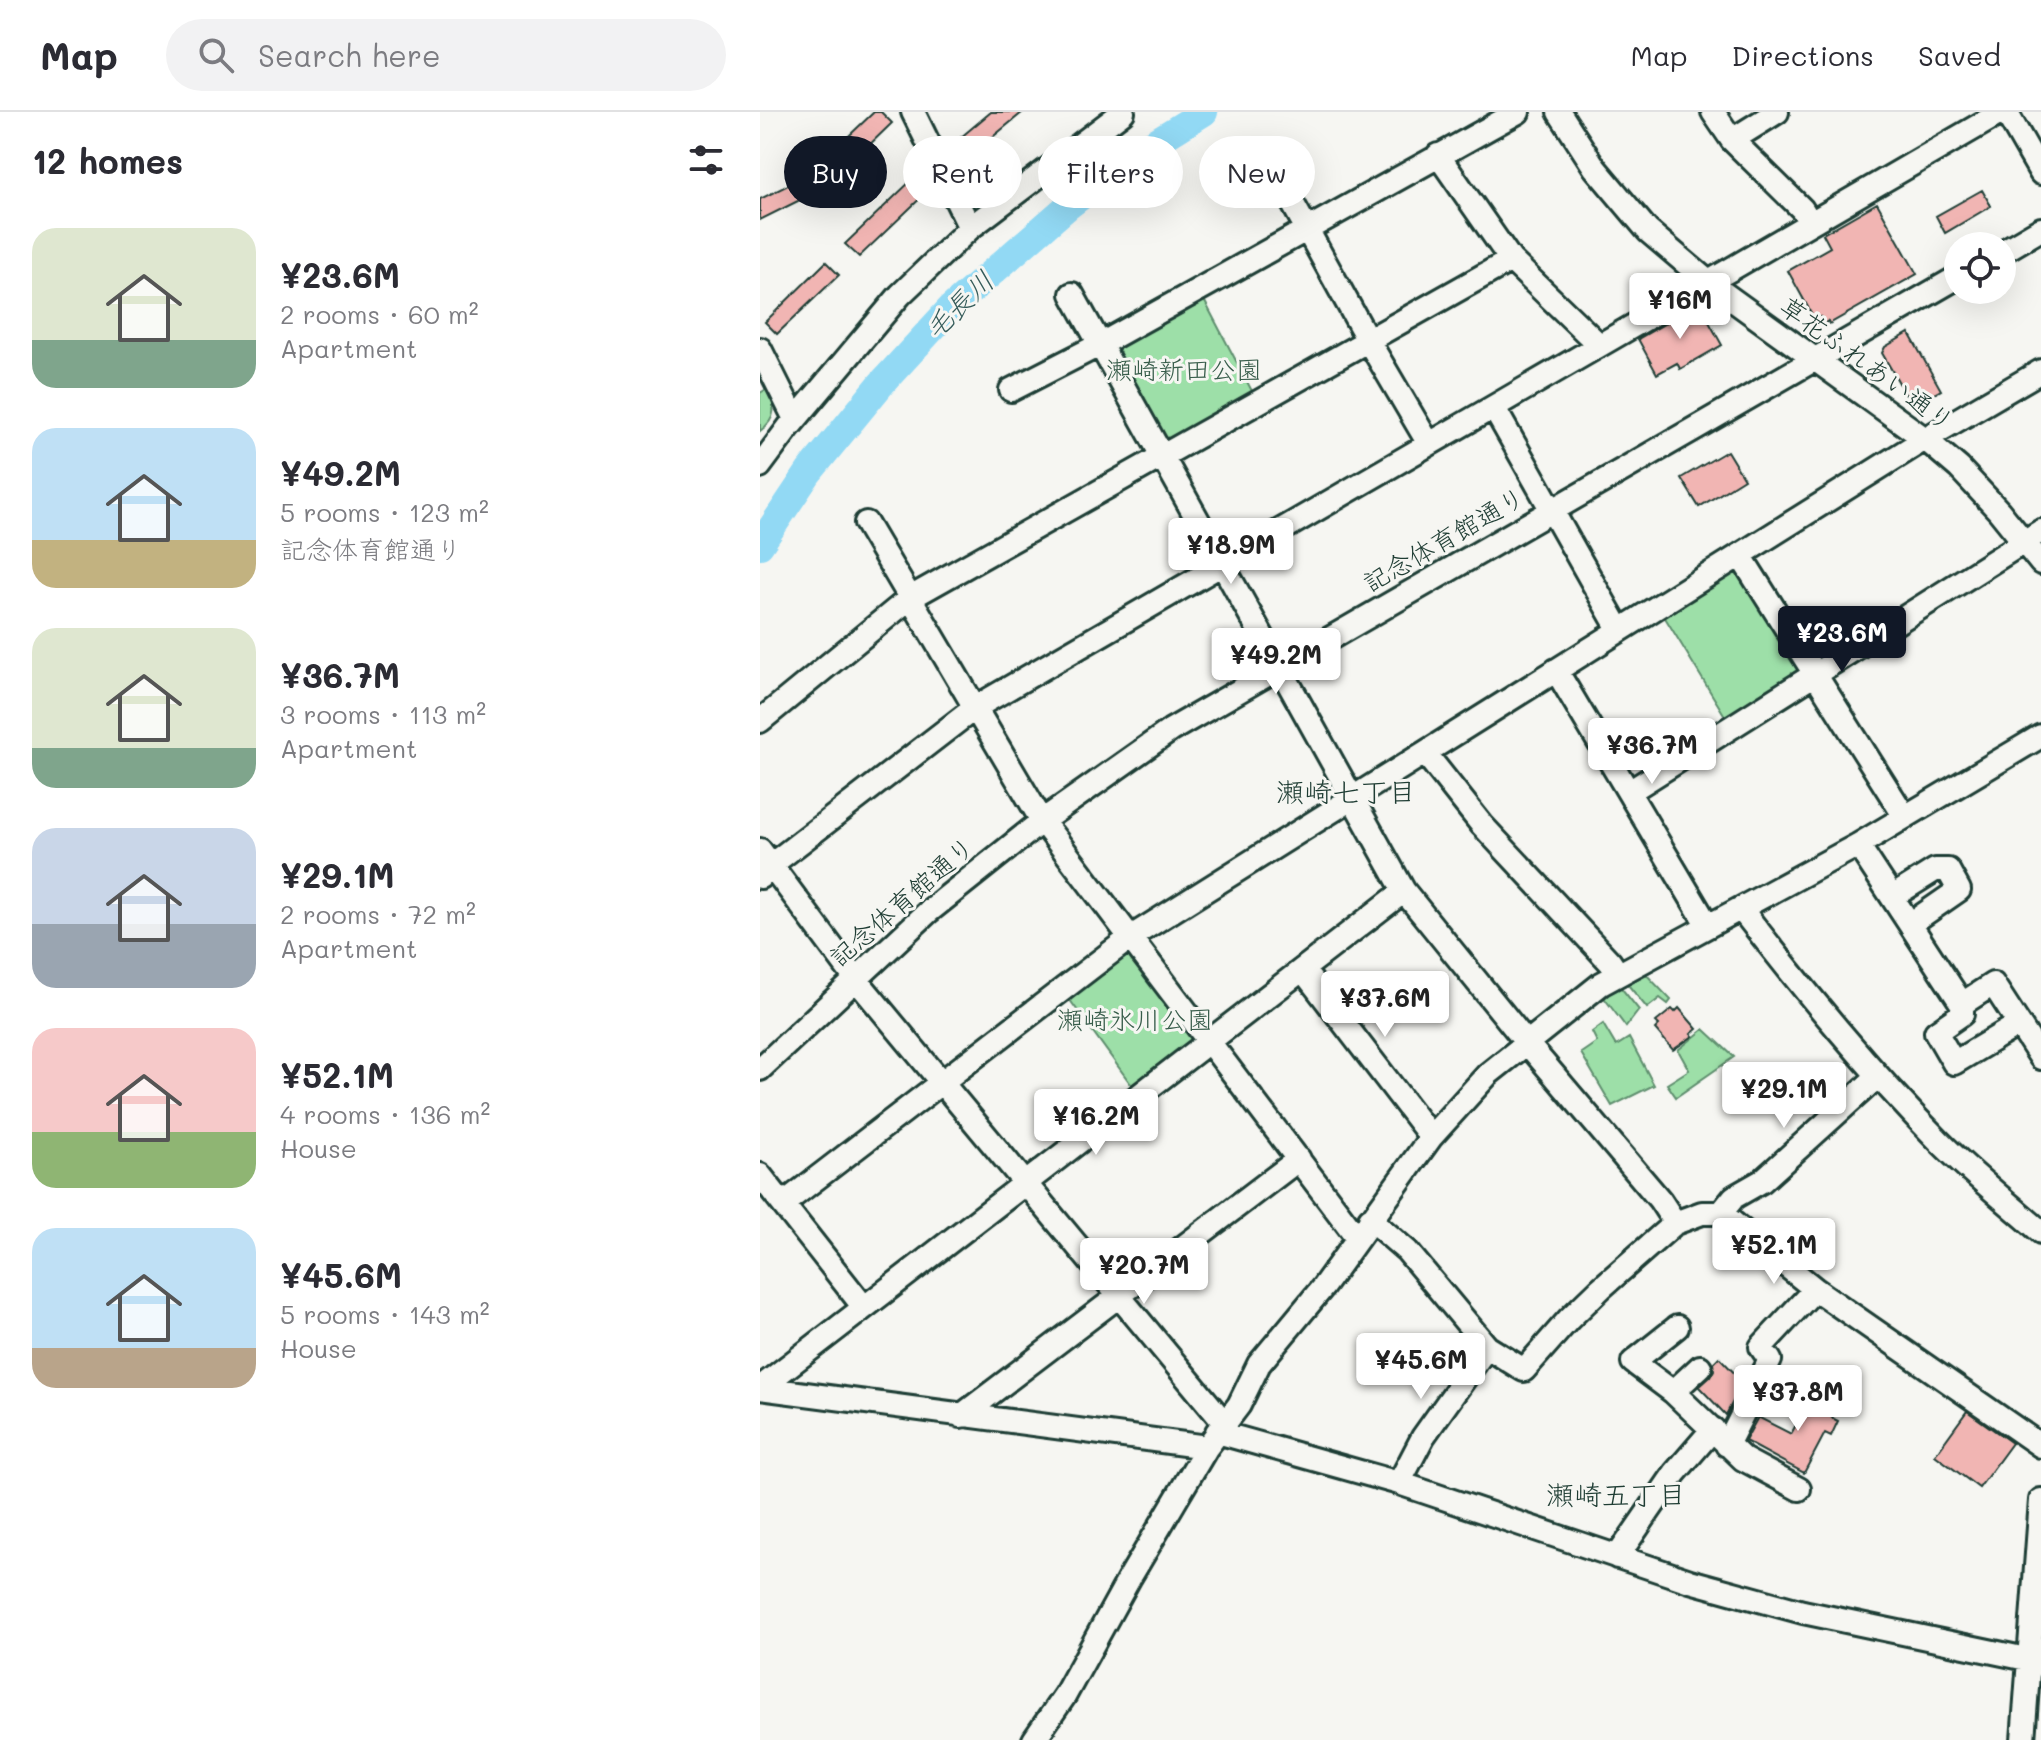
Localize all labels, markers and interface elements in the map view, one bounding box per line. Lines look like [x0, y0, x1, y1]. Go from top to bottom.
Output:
search box [166, 19, 726, 91]
text: Map [40, 30, 118, 80]
icon: search [194, 33, 238, 77]
text: Search here [258, 35, 441, 75]
text: Map [1631, 37, 1688, 73]
text: Directions [1732, 37, 1874, 73]
text: Saved [1918, 37, 2001, 73]
chip: Buy [784, 136, 887, 208]
chip: Rent [903, 136, 1022, 208]
chip: Filters [1038, 136, 1183, 208]
chip: New [1199, 136, 1315, 208]
text: 12 homes [32, 138, 183, 183]
icon: filters [684, 138, 728, 182]
map controls [1944, 232, 2016, 304]
button: locate [1944, 232, 2016, 304]
text: ¥23.6M [280, 252, 400, 297]
icon: home [96, 260, 192, 356]
water label: 毛長川 [916, 262, 1001, 346]
pin: ¥16M [1633, 273, 1727, 341]
text: ¥16M [1647, 282, 1713, 316]
street label: 草花ふれあい通り [1773, 288, 1962, 438]
text: 2 rooms · 60 m² [280, 297, 479, 331]
text: Apartment [280, 331, 417, 365]
park label: 瀬崎新田公園 [1106, 352, 1262, 386]
text: ¥49.2M [280, 450, 401, 495]
icon: home [96, 460, 192, 556]
street label: 記念体育館通り [1356, 479, 1531, 599]
text: 5 rooms · 123 m² [280, 495, 489, 529]
pin: ¥18.9M [1166, 518, 1296, 586]
text: ¥18.9M [1186, 527, 1276, 561]
text: 記念体育館通り [280, 532, 462, 566]
pin: ¥23.6M [1777, 606, 1907, 674]
text: ¥23.6M [1796, 615, 1888, 649]
pin: ¥49.2M [1211, 628, 1341, 696]
text: ¥49.2M [1230, 637, 1322, 671]
text: ¥36.7M [280, 652, 400, 697]
icon: home [96, 660, 192, 756]
text: 3 rooms · 113 m² [280, 697, 486, 731]
pin: ¥36.7M [1587, 718, 1717, 786]
text: ¥36.7M [1606, 727, 1698, 761]
text: Apartment [280, 731, 417, 765]
district label: 瀬崎七丁目 [1276, 773, 1416, 809]
street label: 記念体育館通り [822, 829, 981, 974]
text: ¥29.1M [280, 852, 395, 897]
icon: home [96, 860, 192, 956]
text: 2 rooms · 72 m² [280, 897, 476, 931]
text: Apartment [280, 931, 417, 965]
pin: ¥37.6M [1320, 971, 1450, 1039]
text: ¥37.6M [1339, 980, 1431, 1014]
park label: 瀬崎氷川公園 [1057, 1002, 1213, 1036]
text: ¥52.1M [280, 1052, 394, 1097]
icon: home [96, 1060, 192, 1156]
pin: ¥29.1M [1719, 1062, 1849, 1130]
text: ¥29.1M [1740, 1071, 1828, 1105]
pin: ¥16.2M [1031, 1089, 1161, 1157]
text: 4 rooms · 136 m² [280, 1097, 490, 1131]
text: ¥16.2M [1052, 1098, 1140, 1132]
text: House [280, 1131, 357, 1165]
pin: ¥52.1M [1709, 1218, 1839, 1286]
text: ¥52.1M [1730, 1227, 1818, 1261]
pin: ¥20.7M [1079, 1238, 1209, 1306]
text: ¥20.7M [1098, 1247, 1190, 1281]
text: ¥45.6M [280, 1252, 402, 1297]
icon: home [96, 1260, 192, 1356]
text: 5 rooms · 143 m² [280, 1297, 490, 1331]
text: House [280, 1331, 357, 1365]
pin: ¥45.6M [1356, 1333, 1486, 1401]
text: ¥45.6M [1374, 1342, 1468, 1376]
pin: ¥37.8M [1733, 1365, 1863, 1433]
text: ¥37.8M [1752, 1374, 1844, 1408]
district label: 瀬崎五丁目 [1546, 1476, 1686, 1512]

